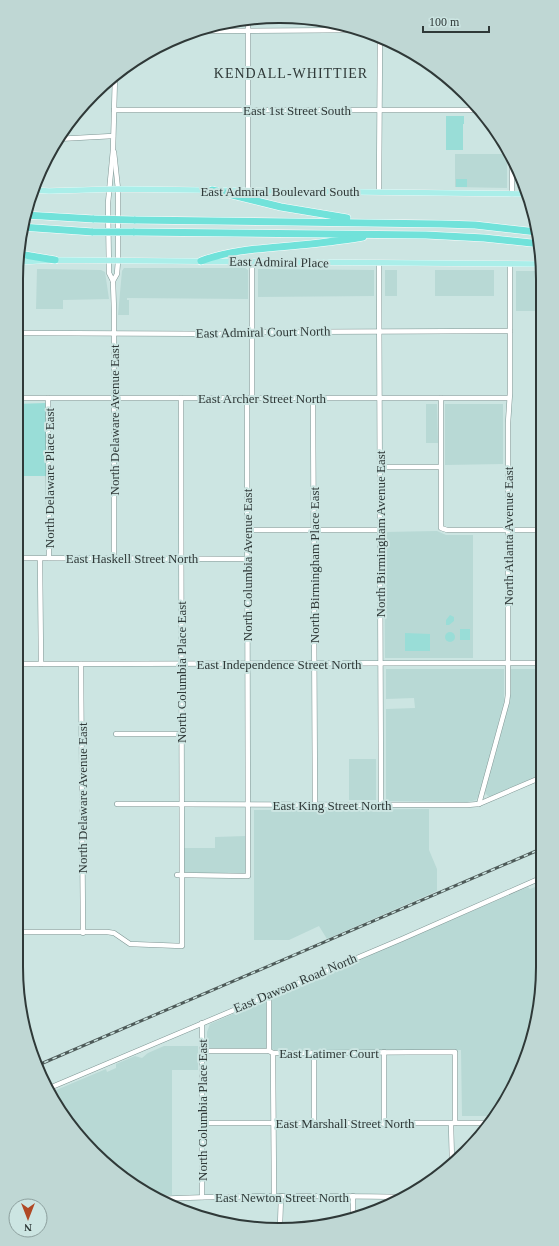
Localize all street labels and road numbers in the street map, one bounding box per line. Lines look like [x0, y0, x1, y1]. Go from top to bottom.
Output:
street label: East 1st Street South [243, 103, 351, 118]
street label: East Admiral Boulevard South [200, 184, 360, 199]
street label: East Admiral Place [229, 254, 329, 270]
street label: East Admiral Court North [196, 323, 331, 341]
street label: North Delaware Avenue East [107, 344, 122, 496]
street label: East Archer Street North [198, 391, 327, 406]
street label: North Delaware Place East [42, 407, 57, 548]
street label: North Birmingham Avenue East [373, 450, 388, 617]
street label: North Atlanta Avenue East [501, 466, 516, 605]
street label: North Birmingham Place East [307, 486, 322, 643]
street label: North Columbia Avenue East [240, 488, 255, 641]
street label: East Haskell Street North [66, 551, 199, 566]
street label: North Columbia Place East [174, 601, 189, 743]
street label: East Independence Street North [197, 657, 362, 672]
street label: North Delaware Avenue East [75, 722, 90, 874]
street label: East King Street North [273, 798, 392, 813]
street label: East Dawson Road North [231, 950, 359, 1016]
street label: North Columbia Place East [195, 1039, 210, 1181]
street label: East Latimer Court [279, 1046, 379, 1061]
street label: East Marshall Street North [276, 1116, 415, 1131]
street label: East Newton Street North [215, 1190, 349, 1205]

